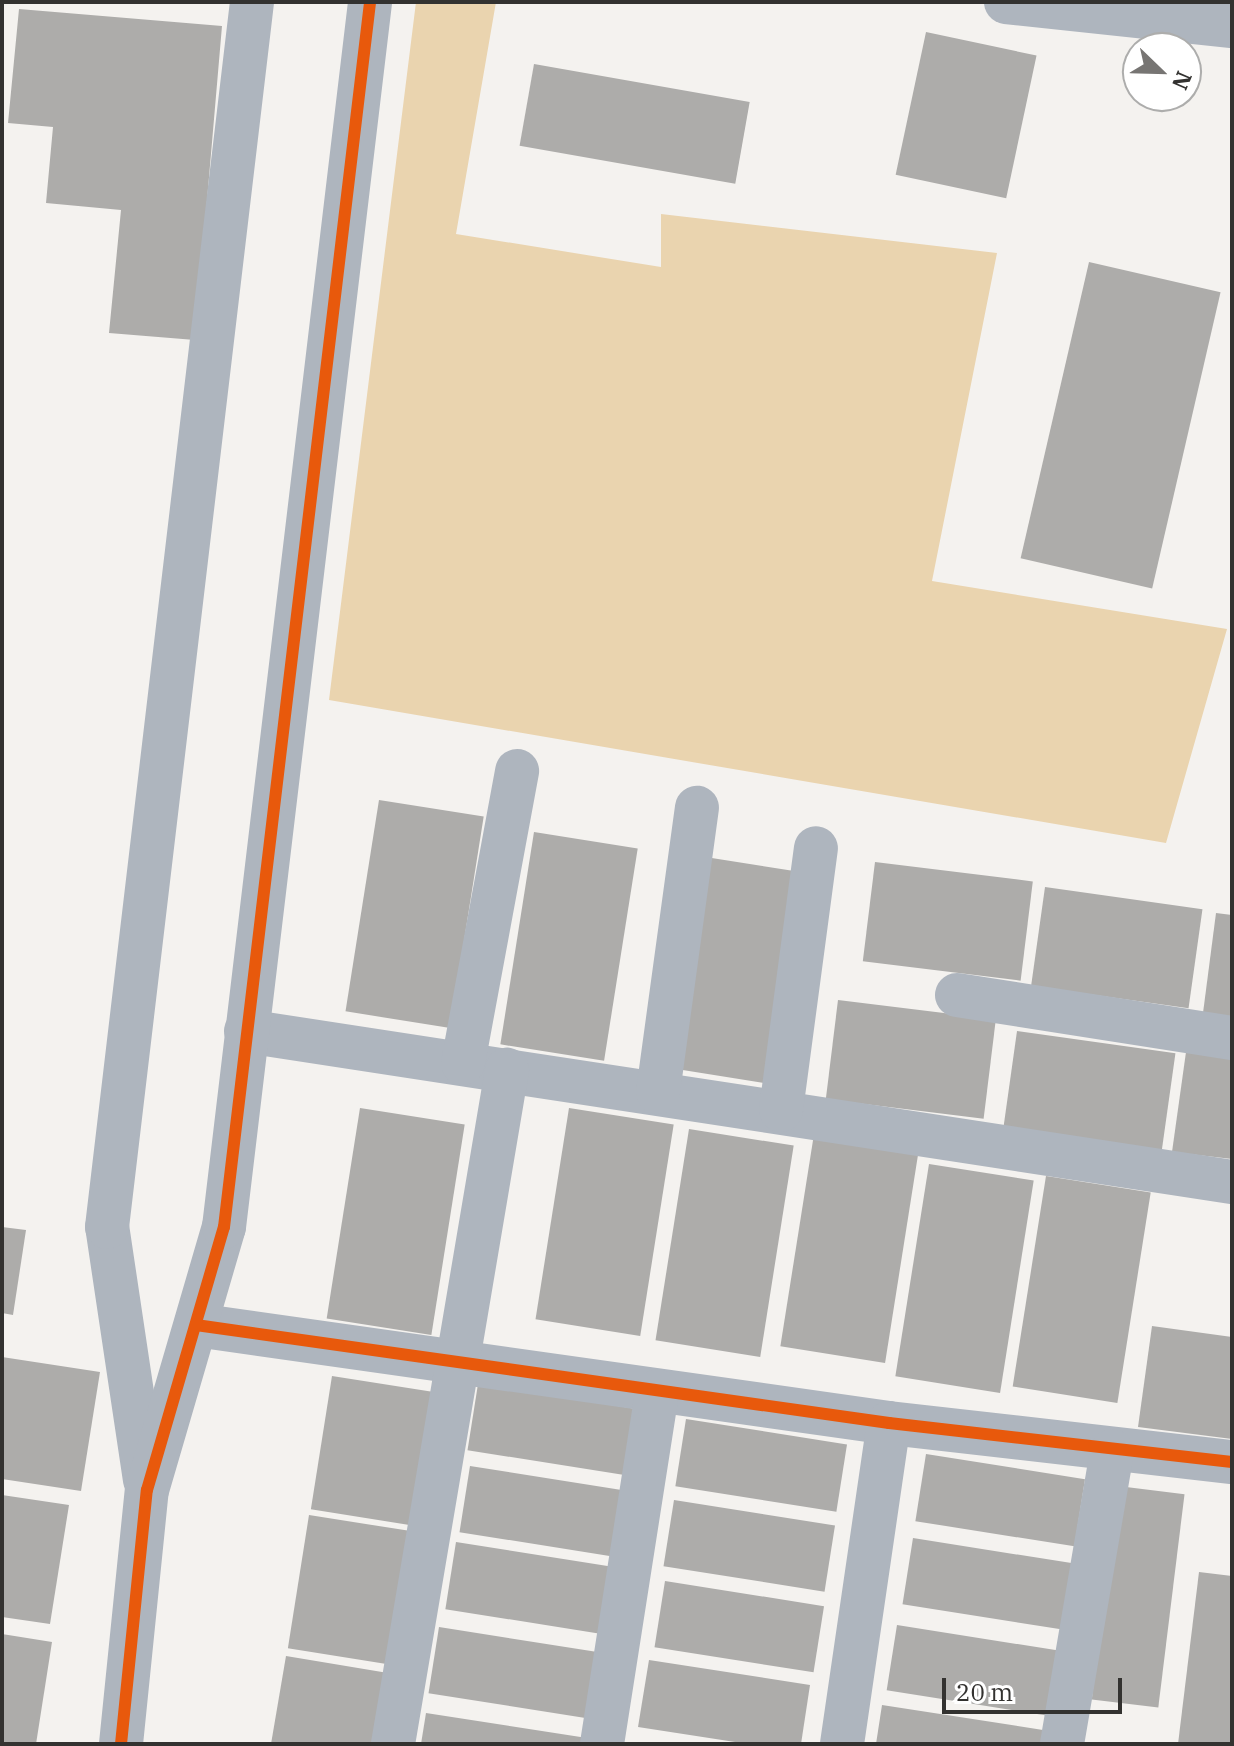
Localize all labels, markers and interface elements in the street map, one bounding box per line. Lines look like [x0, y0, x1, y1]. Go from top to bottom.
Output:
north arrow [1122, 32, 1202, 112]
text: N [1166, 67, 1199, 94]
scale bar [946, 1662, 1126, 1712]
text: 20 m [956, 1676, 1013, 1708]

